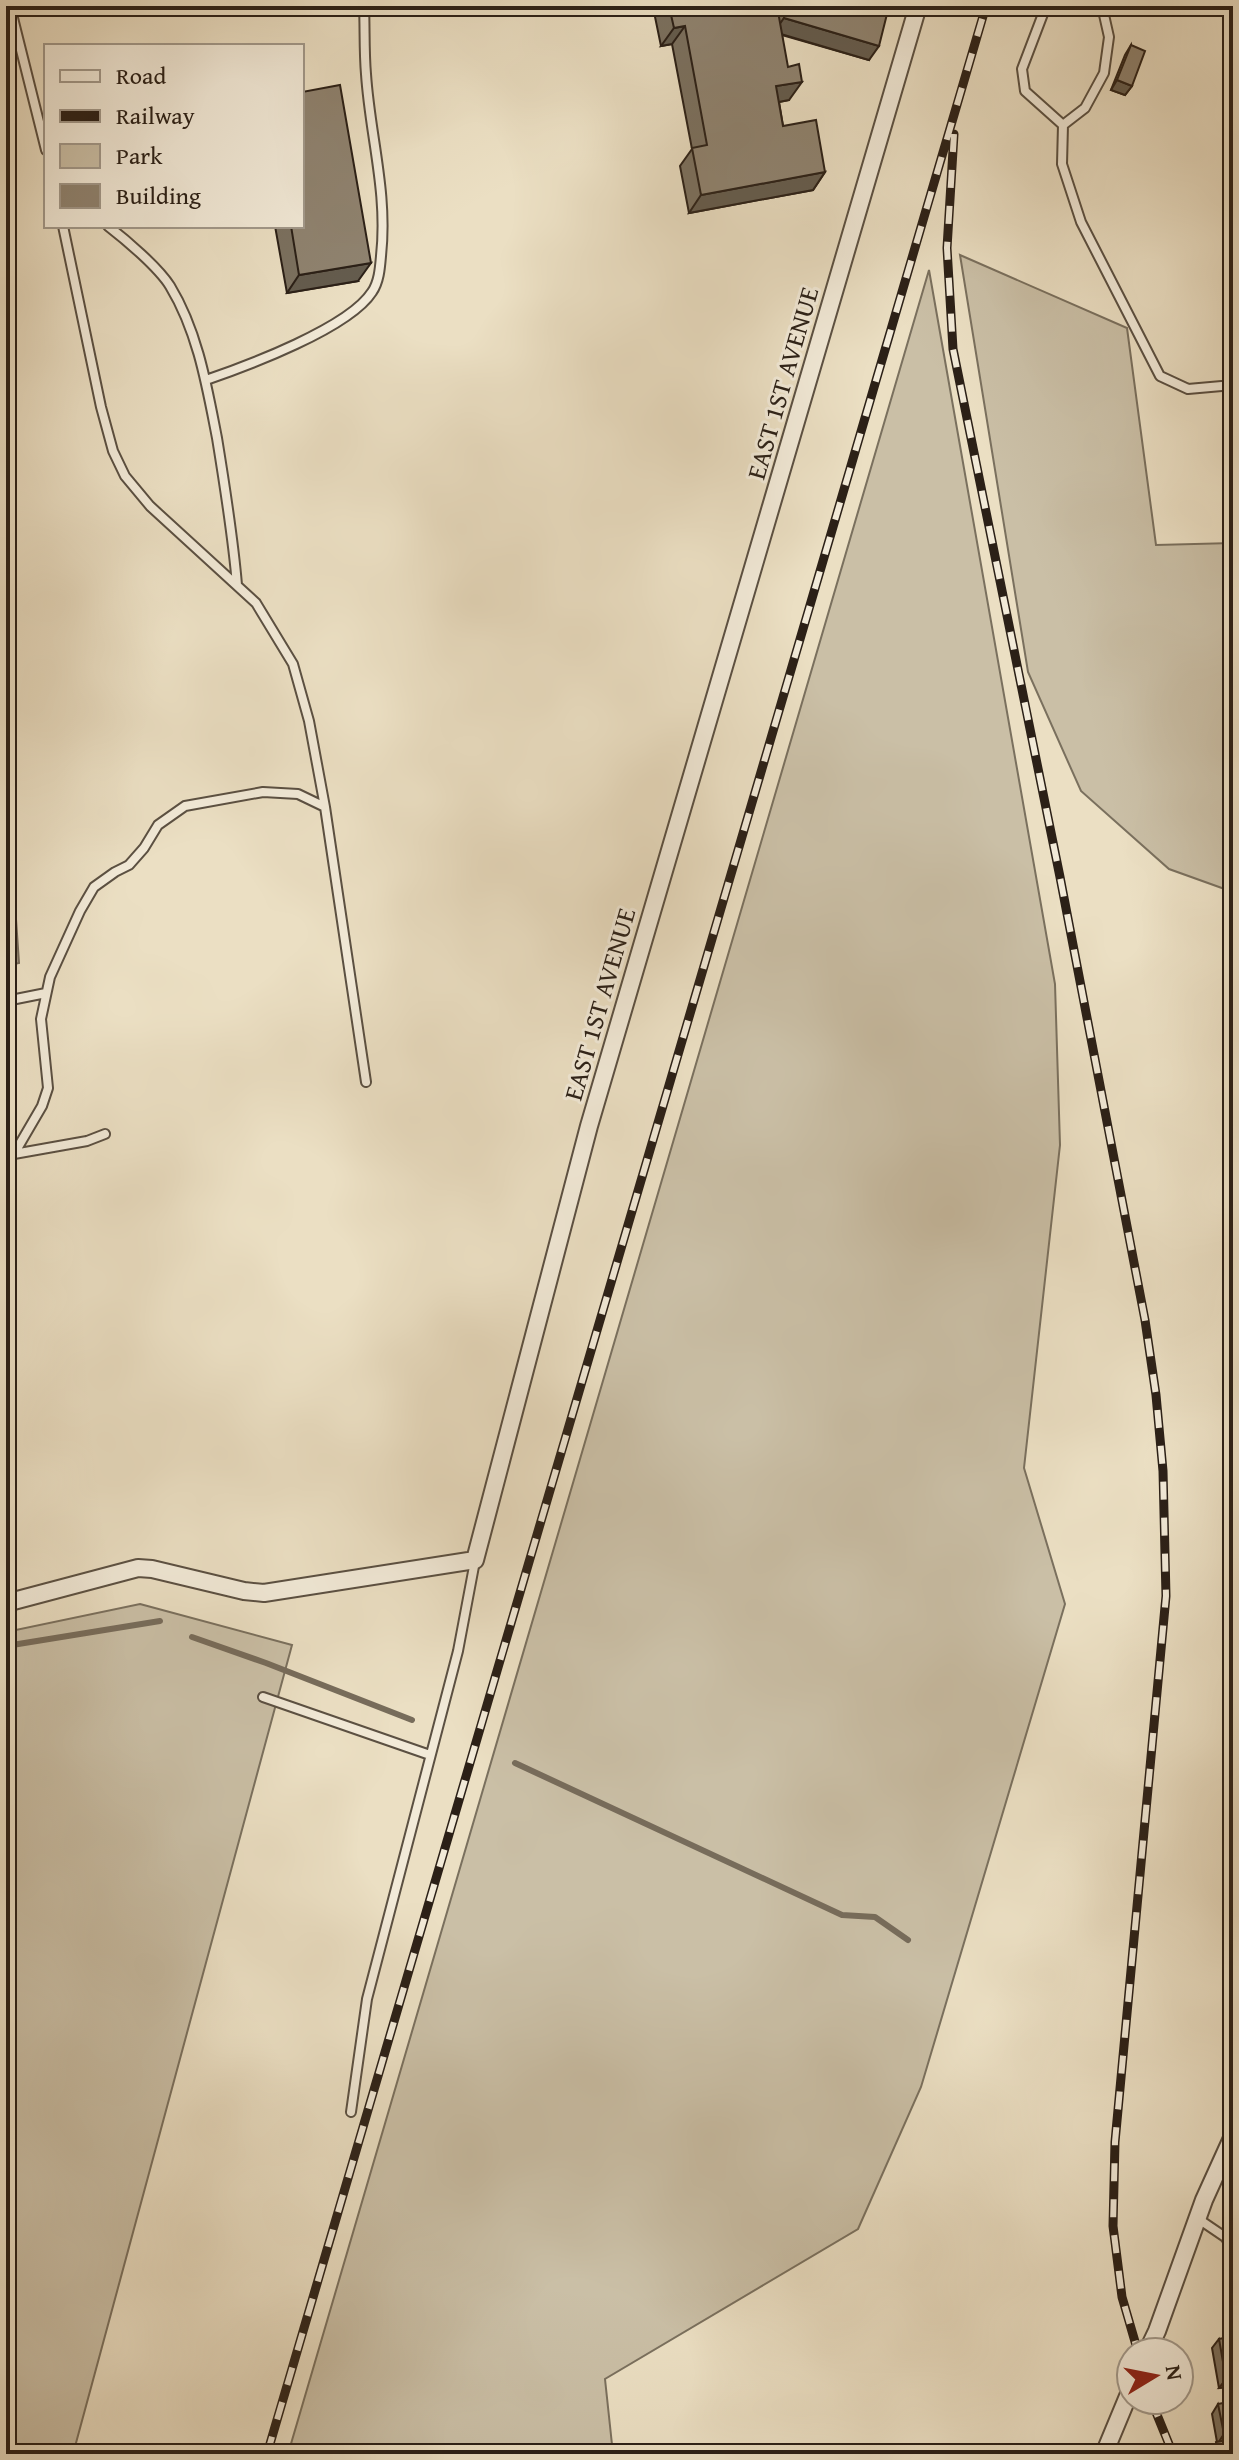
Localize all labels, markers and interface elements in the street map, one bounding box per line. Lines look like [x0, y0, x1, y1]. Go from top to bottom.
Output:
legend [44, 44, 304, 228]
text: Road [116, 58, 166, 93]
text: Railway [116, 98, 195, 133]
text: Park [116, 138, 163, 173]
text: Building [116, 178, 201, 213]
street label: EAST 1ST AVENUE [736, 282, 828, 484]
street label: EAST 1ST AVENUE [553, 903, 645, 1105]
north arrow [1115, 2336, 1195, 2416]
text: N [1158, 2363, 1192, 2383]

